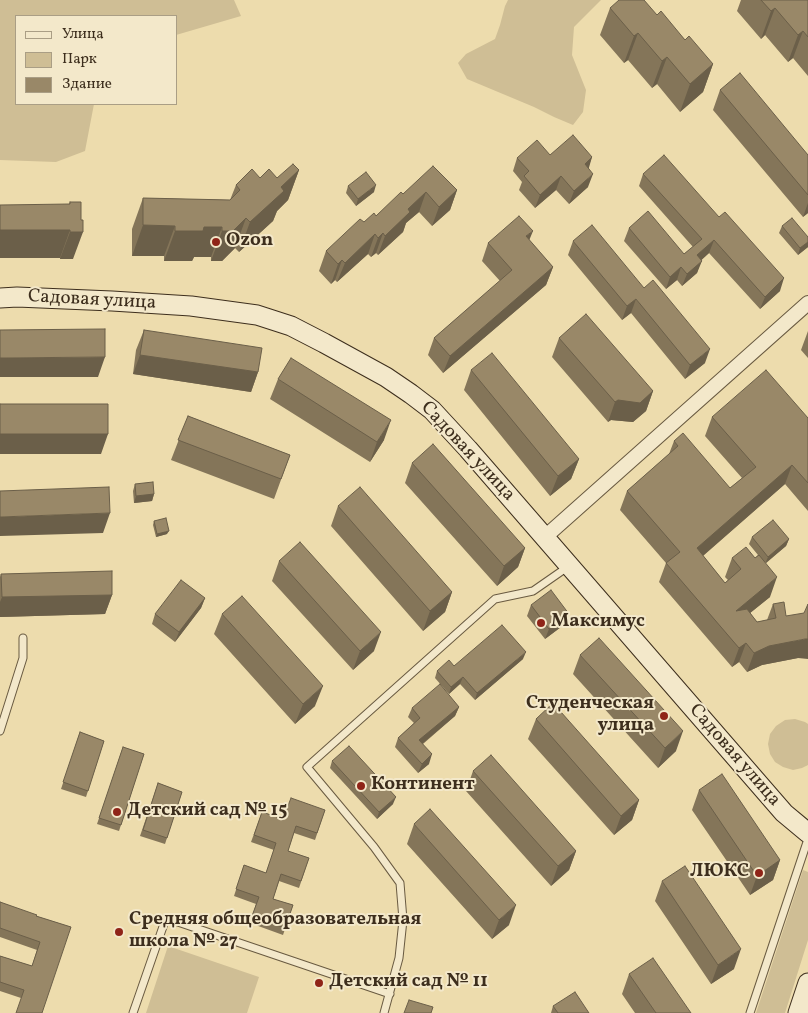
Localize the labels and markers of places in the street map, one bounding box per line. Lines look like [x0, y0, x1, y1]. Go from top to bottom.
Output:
place label: Ozon [226, 231, 273, 253]
marker: Ozon [210, 236, 222, 248]
place label: Максимус [551, 612, 645, 634]
marker: Максимус [535, 617, 547, 629]
place label: Студенческая улица [526, 694, 654, 738]
marker: Студенческая улица [658, 710, 670, 722]
place label: Континент [371, 775, 475, 797]
marker: Континент [355, 780, 367, 792]
place label: Детский сад № 15 [127, 801, 287, 823]
marker: Детский сад № 15 [111, 806, 123, 818]
place label: ЛЮКС [690, 862, 749, 884]
marker: ЛЮКС [753, 867, 765, 879]
place label: Средняя общеобразовательная школа № 27 [129, 910, 421, 954]
marker: Средняя общеобразовательная школа № 27 [113, 926, 125, 938]
place label: Детский сад № 11 [329, 972, 488, 994]
marker: Детский сад № 11 [313, 977, 325, 989]

